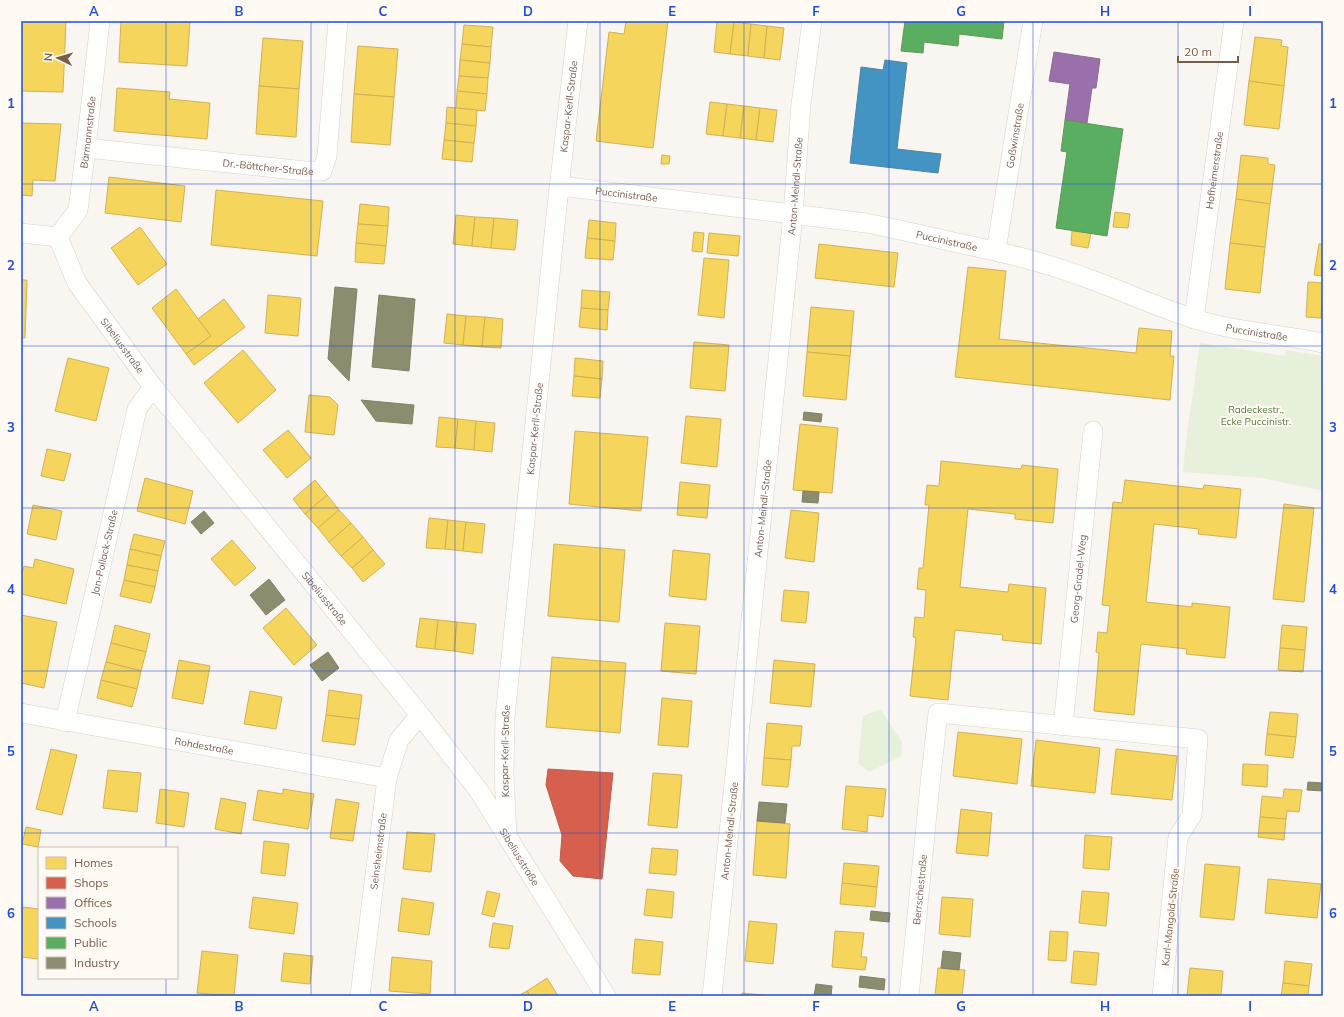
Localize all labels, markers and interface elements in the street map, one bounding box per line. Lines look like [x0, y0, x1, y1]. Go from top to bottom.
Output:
text: A [89, 3, 99, 19]
text: B [235, 3, 244, 19]
text: C [379, 3, 388, 19]
text: D [523, 3, 533, 19]
text: E [668, 3, 676, 19]
text: F [812, 3, 820, 19]
text: G [956, 3, 966, 19]
text: H [1100, 3, 1110, 19]
text: I [1248, 3, 1252, 19]
north arrow [38, 38, 78, 78]
scale bar [1178, 38, 1238, 64]
text: 20 m [1184, 44, 1212, 59]
text: N [41, 52, 55, 62]
street label: Kaspar-Kerll-Straße [557, 60, 580, 153]
text: 1 [7, 95, 15, 111]
street label: Bärmannstraße [77, 95, 99, 169]
text: 1 [1329, 95, 1337, 111]
street label: Goßwinstraße [1003, 102, 1027, 169]
street label: Hofheimerstraße [1203, 131, 1226, 210]
street label: Anton-Meindl-Straße [785, 137, 806, 236]
street label: Dr.-Böttcher-Straße [222, 156, 313, 178]
street label: Puccinistraße [595, 184, 658, 205]
street label: Puccinistraße [915, 228, 979, 254]
text: 2 [7, 257, 15, 273]
text: 2 [1329, 257, 1337, 273]
street label: Sibeliusstraße [98, 315, 147, 376]
street label: Puccinistraße [1225, 321, 1289, 344]
street label: Kaspar-Kerll-Straße [524, 382, 546, 475]
park label: Radeckestr., Ecke Puccinistr. [1221, 403, 1291, 428]
text: 3 [7, 419, 15, 435]
text: 3 [1329, 419, 1337, 435]
street label: Anton-Meindl-Straße [752, 459, 775, 558]
street label: Jan-Pollack-Straße [88, 509, 121, 597]
street label: Georg-Gradel-Weg [1068, 534, 1089, 624]
street label: Sibeliusstraße [299, 569, 350, 628]
text: 4 [7, 581, 15, 597]
text: 4 [1329, 581, 1337, 597]
street label: Kaspar-Kerll-Straße [498, 704, 513, 798]
street label: Rohdestraße [174, 734, 235, 758]
text: 5 [7, 743, 15, 759]
text: 5 [1329, 743, 1337, 759]
street label: Anton-Meindl-Straße [718, 781, 741, 881]
street label: Seinsheimstraße [367, 812, 390, 890]
street label: Sibeliusstraße [497, 826, 542, 888]
legend [38, 847, 178, 979]
street label: Berrschestraße [910, 854, 930, 925]
text: Homes [74, 855, 113, 870]
street label: Karl-Mangold-Straße [1159, 867, 1182, 967]
text: Shops [74, 875, 109, 890]
text: Offices [74, 895, 112, 910]
text: 6 [7, 905, 15, 921]
text: 6 [1329, 905, 1337, 921]
text: Schools [74, 915, 117, 930]
text: Public [74, 935, 108, 950]
text: Industry [74, 955, 120, 970]
text: A [89, 998, 99, 1014]
text: B [235, 998, 244, 1014]
text: C [379, 998, 388, 1014]
text: D [523, 998, 533, 1014]
text: E [668, 998, 676, 1014]
text: F [812, 998, 820, 1014]
text: G [956, 998, 966, 1014]
text: H [1100, 998, 1110, 1014]
text: I [1248, 998, 1252, 1014]

